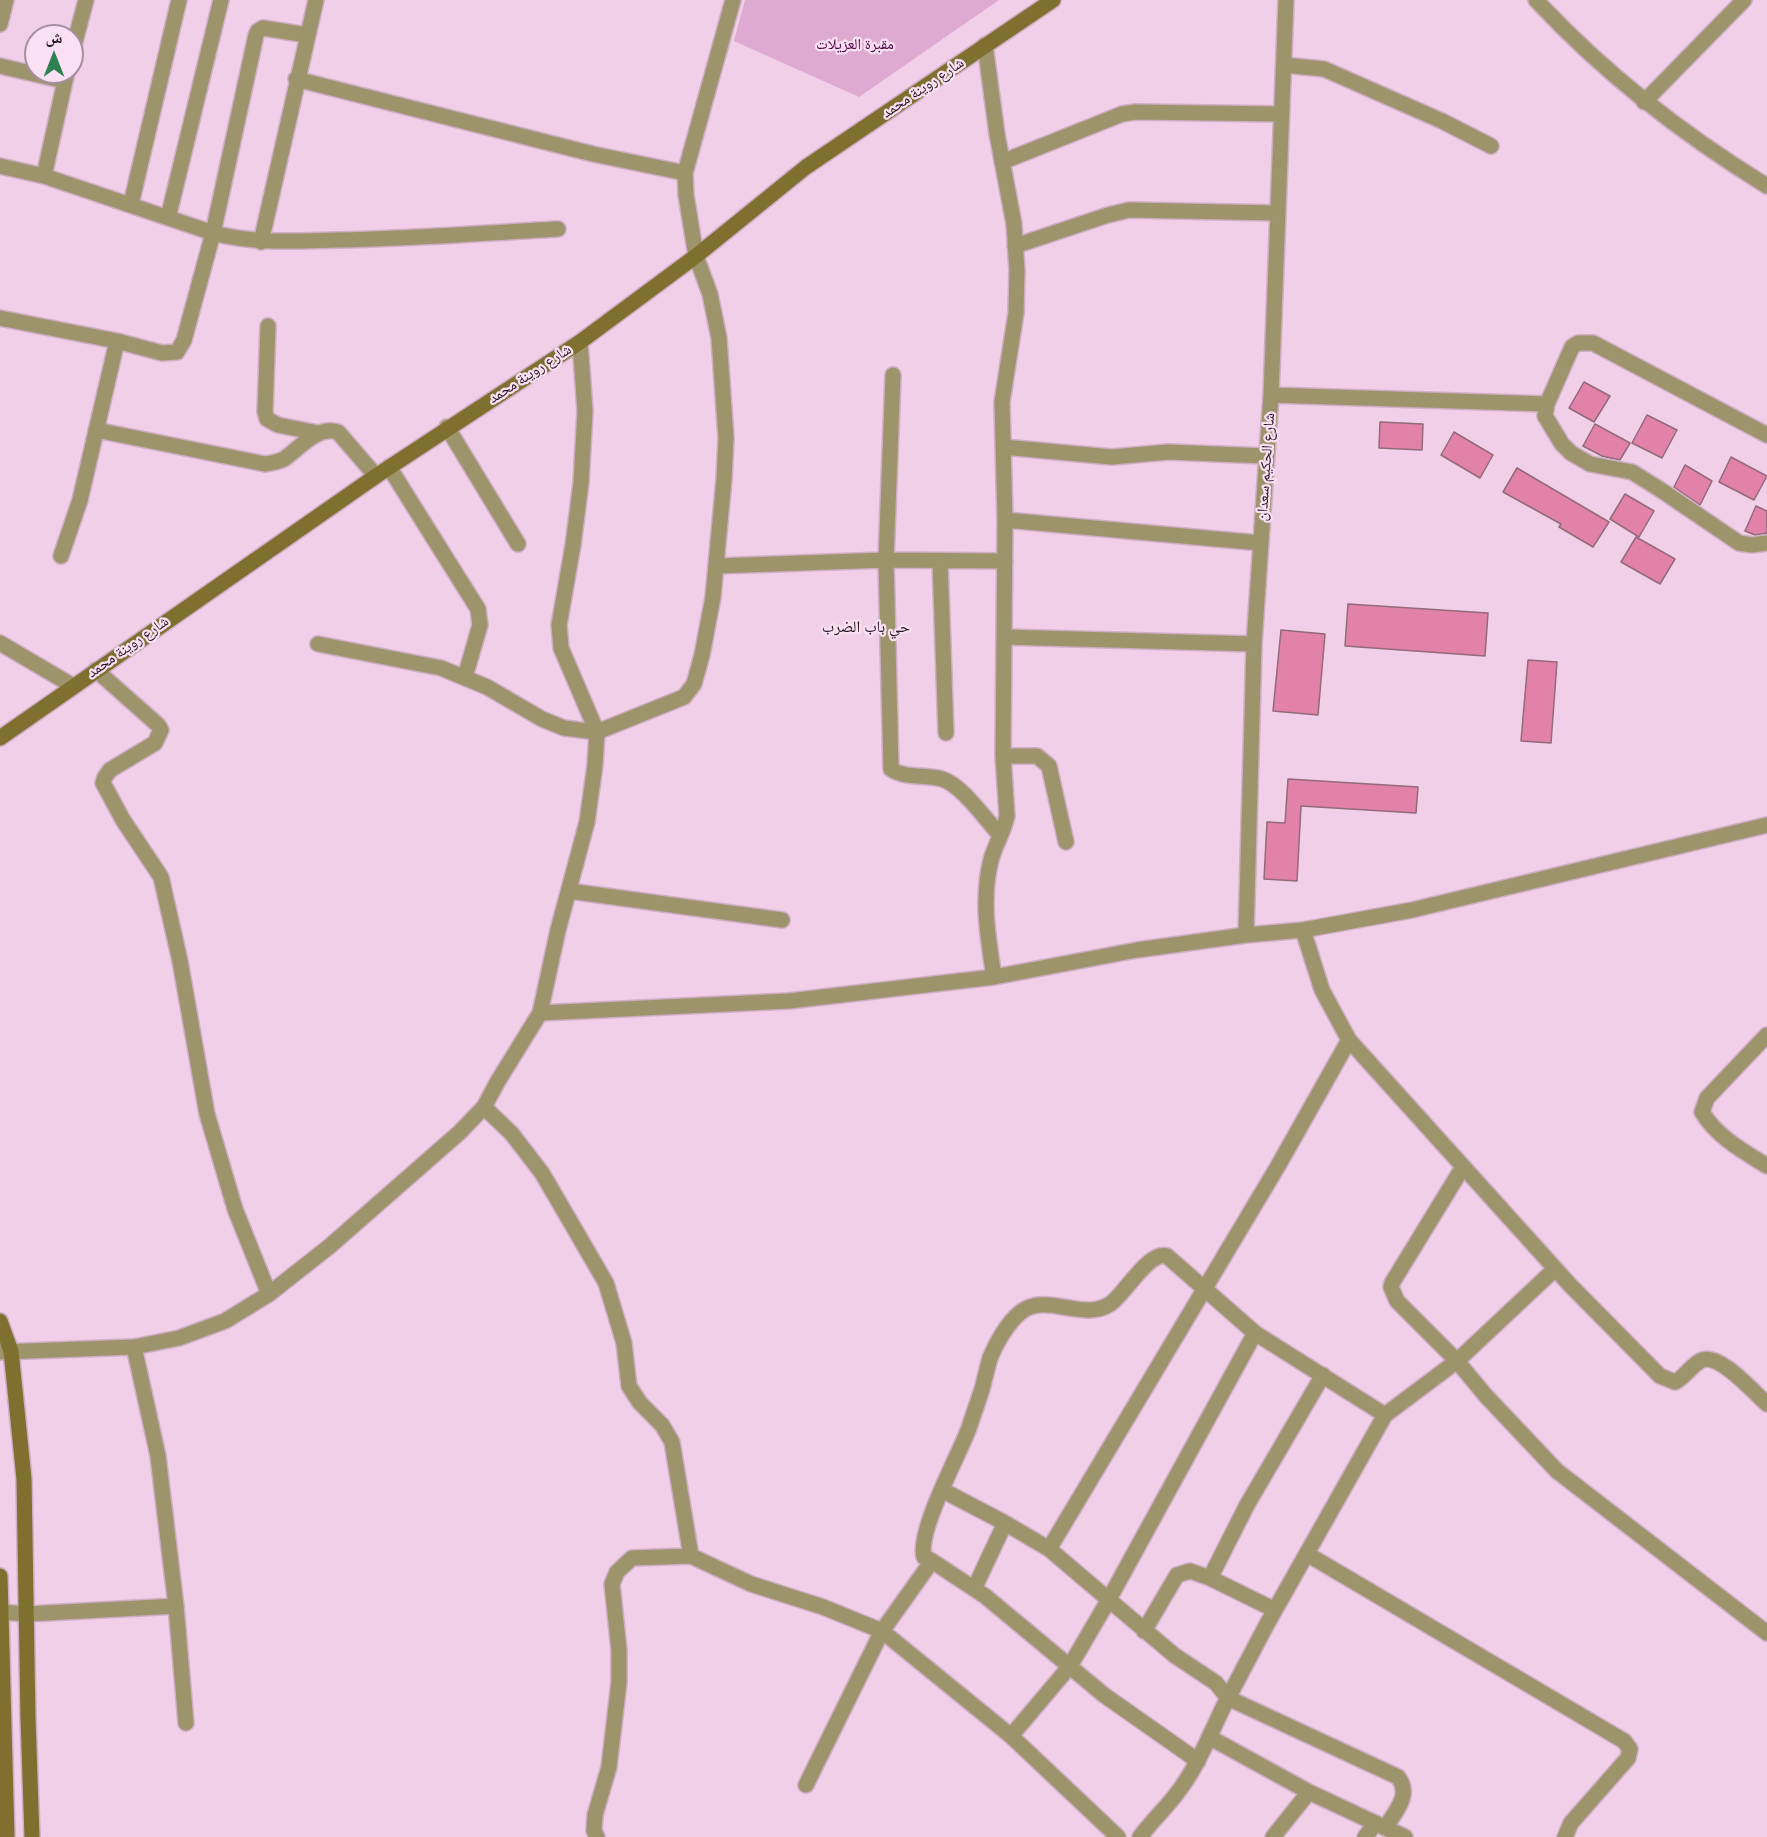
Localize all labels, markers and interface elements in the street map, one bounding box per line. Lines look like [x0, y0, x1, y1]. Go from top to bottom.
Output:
north arrow [24, 24, 84, 84]
text: ش [46, 28, 62, 47]
park label: مقبرة العزيلات [816, 36, 894, 54]
street label: شارع روينة محمد [879, 54, 967, 122]
street label: شارع روينة محمد [485, 341, 575, 407]
street label: شارع الحكيم سعدان [1253, 412, 1279, 522]
street label: شارع روينة محمد [84, 612, 172, 682]
district label: حي باب الضرب [822, 617, 910, 637]

